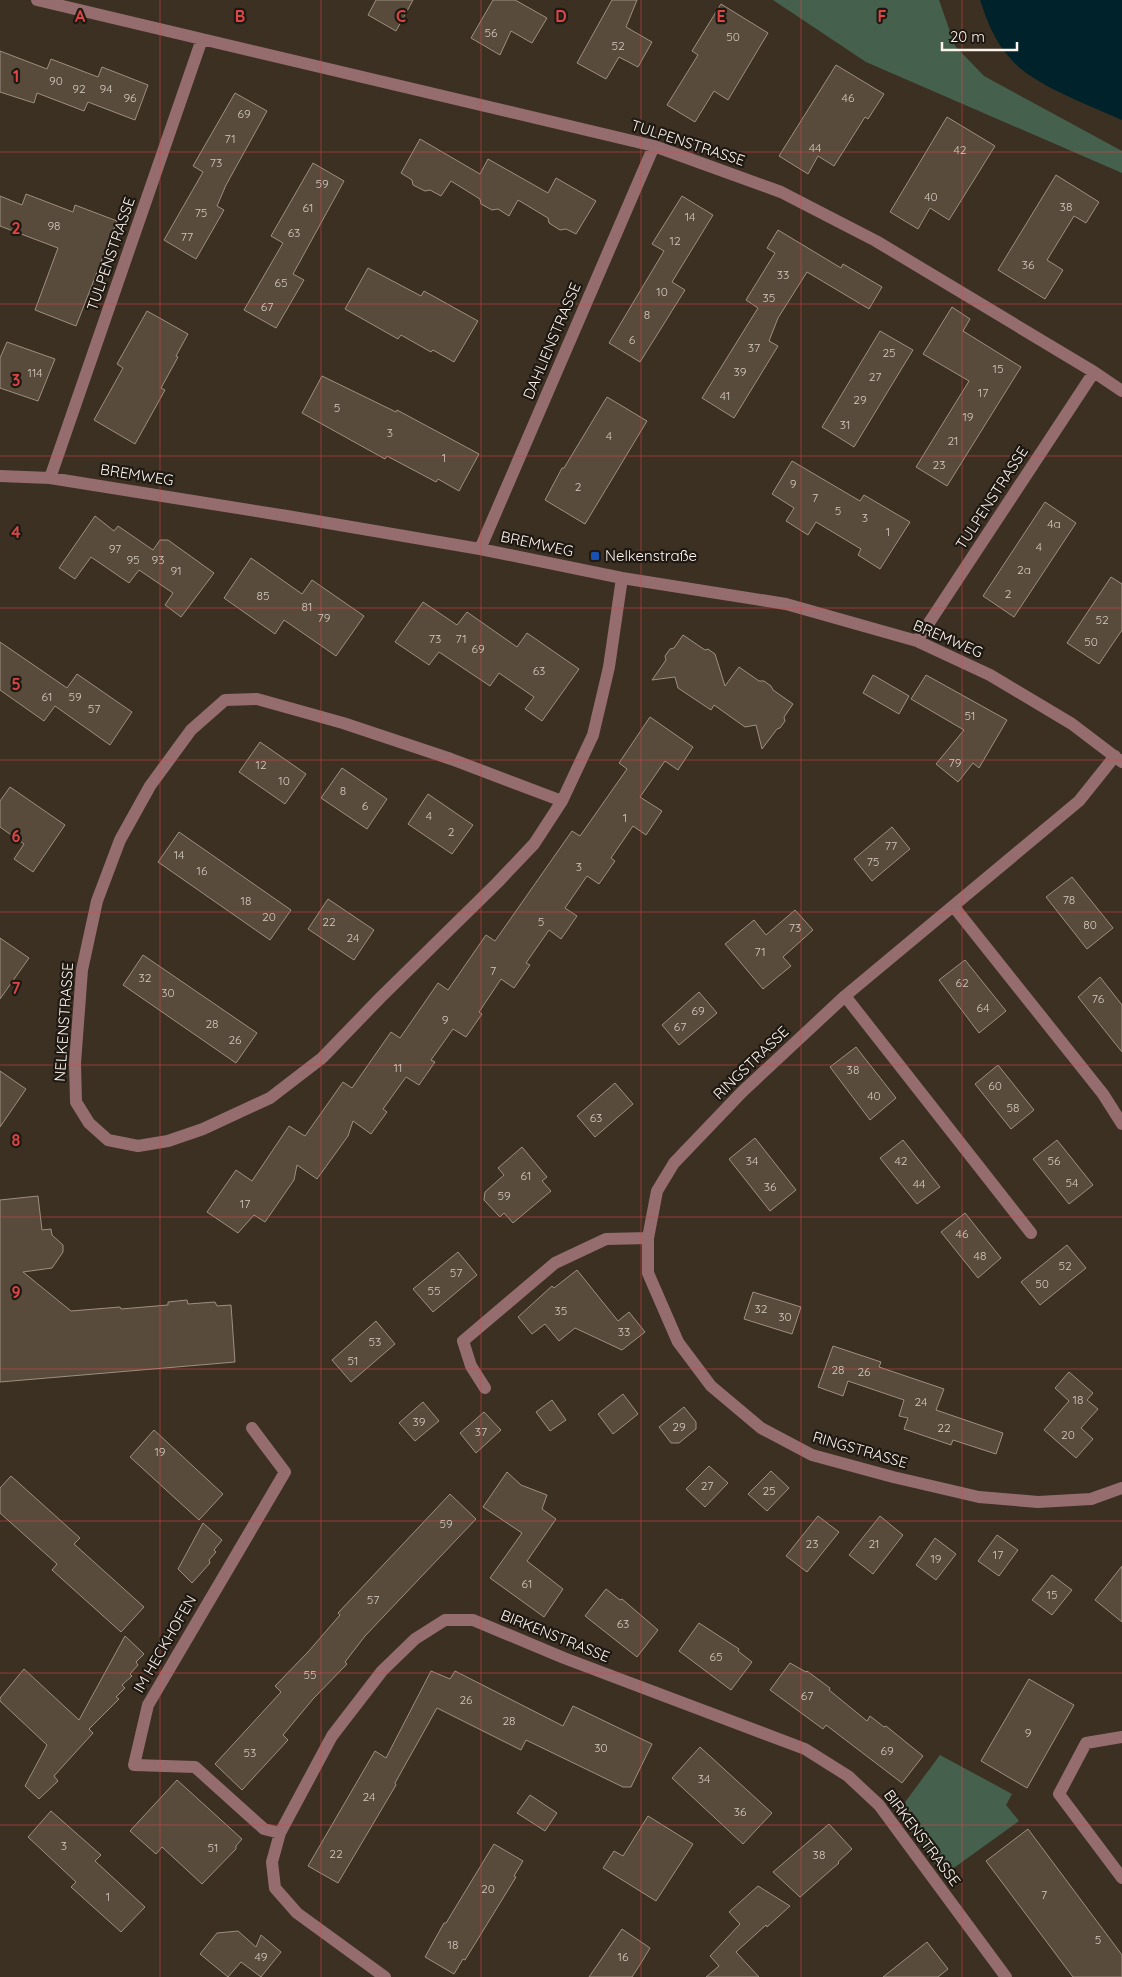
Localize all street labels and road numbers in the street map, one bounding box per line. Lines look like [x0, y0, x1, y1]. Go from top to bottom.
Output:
street label: TULPENSTRASSE [629, 115, 748, 170]
street label: TULPENSTRASSE [82, 195, 139, 313]
street label: DAHLIENSTRASSE [518, 280, 585, 402]
street label: TULPENSTRASSE [951, 443, 1032, 553]
street label: BREMWEG [99, 459, 175, 490]
street label: BREMWEG [499, 527, 575, 561]
street label: BREMWEG [910, 615, 986, 662]
street label: NELKENSTRASSE [50, 962, 77, 1082]
street label: RINGSTRASSE [709, 1022, 792, 1103]
street label: RINGSTRASSE [811, 1427, 910, 1472]
street label: IM HECKHOFEN [129, 1591, 200, 1696]
street label: BIRKENSTRASSE [498, 1605, 612, 1666]
street label: BIRKENSTRASSE [880, 1786, 965, 1890]

